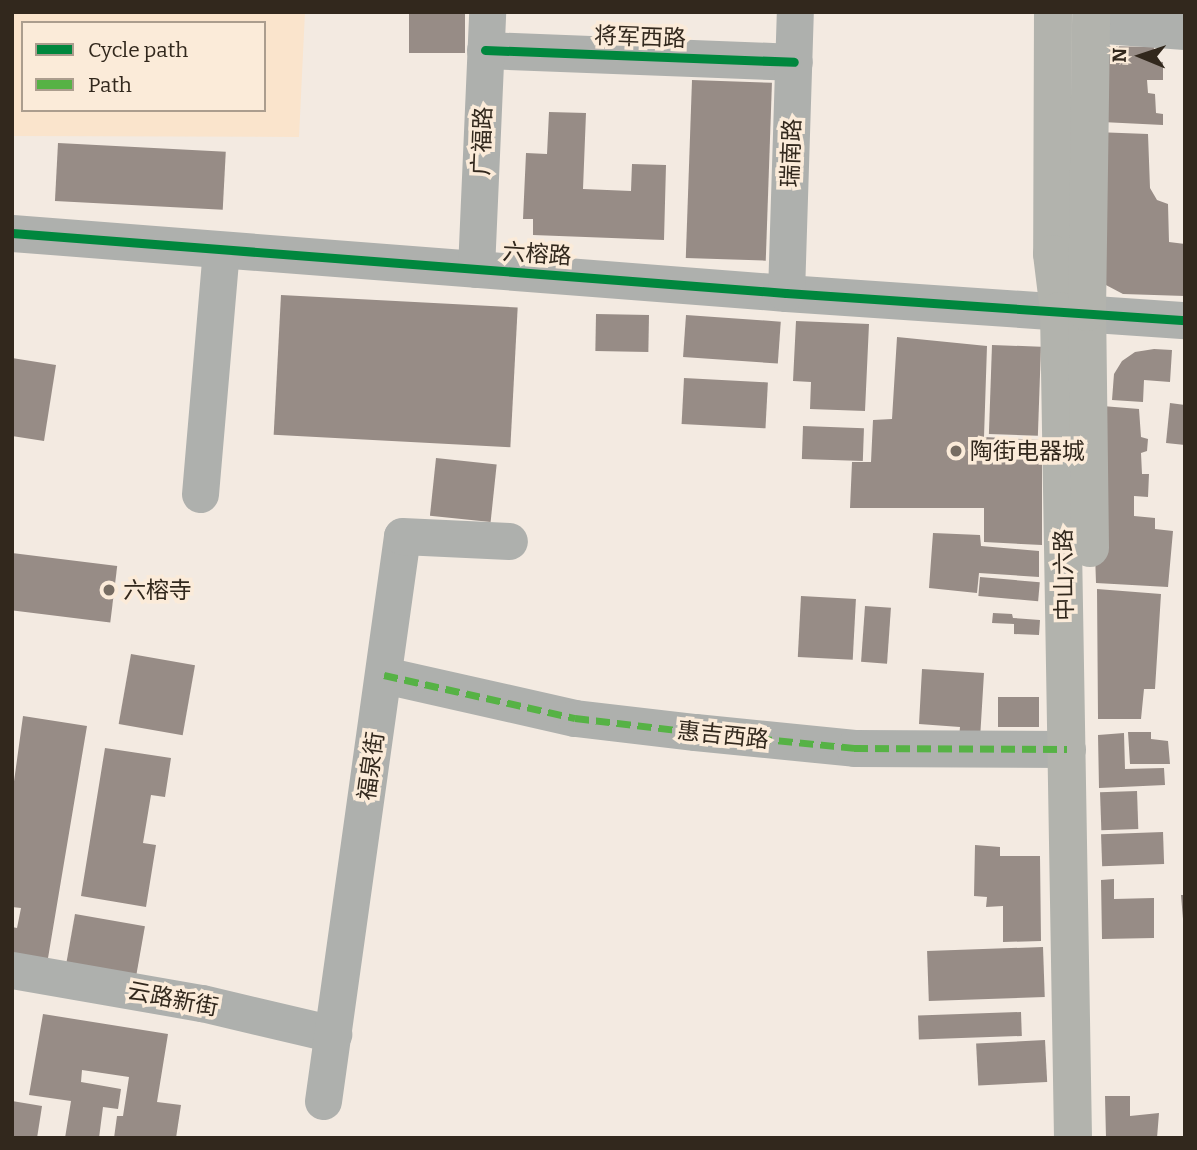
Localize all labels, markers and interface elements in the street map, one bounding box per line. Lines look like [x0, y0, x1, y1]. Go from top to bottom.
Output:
legend [21, 21, 266, 112]
north arrow [1106, 21, 1176, 91]
street label: 将军西路 [594, 22, 686, 52]
text: Cycle path [88, 37, 188, 63]
text: N [1108, 48, 1131, 63]
text: Path [88, 72, 132, 98]
street label: 广福路 [467, 106, 497, 176]
street label: 瑞南路 [776, 118, 806, 188]
street label: 六榕路 [502, 238, 572, 270]
place label: 陶街电器城 [970, 437, 1085, 465]
marker: 陶街电器城 [948, 443, 964, 459]
street label: 中山六路 [1049, 529, 1079, 621]
place label: 六榕寺 [123, 576, 192, 604]
marker: 六榕寺 [101, 582, 117, 598]
street label: 惠吉西路 [676, 716, 770, 754]
street label: 福泉街 [353, 730, 389, 802]
street label: 云路新街 [125, 977, 221, 1021]

